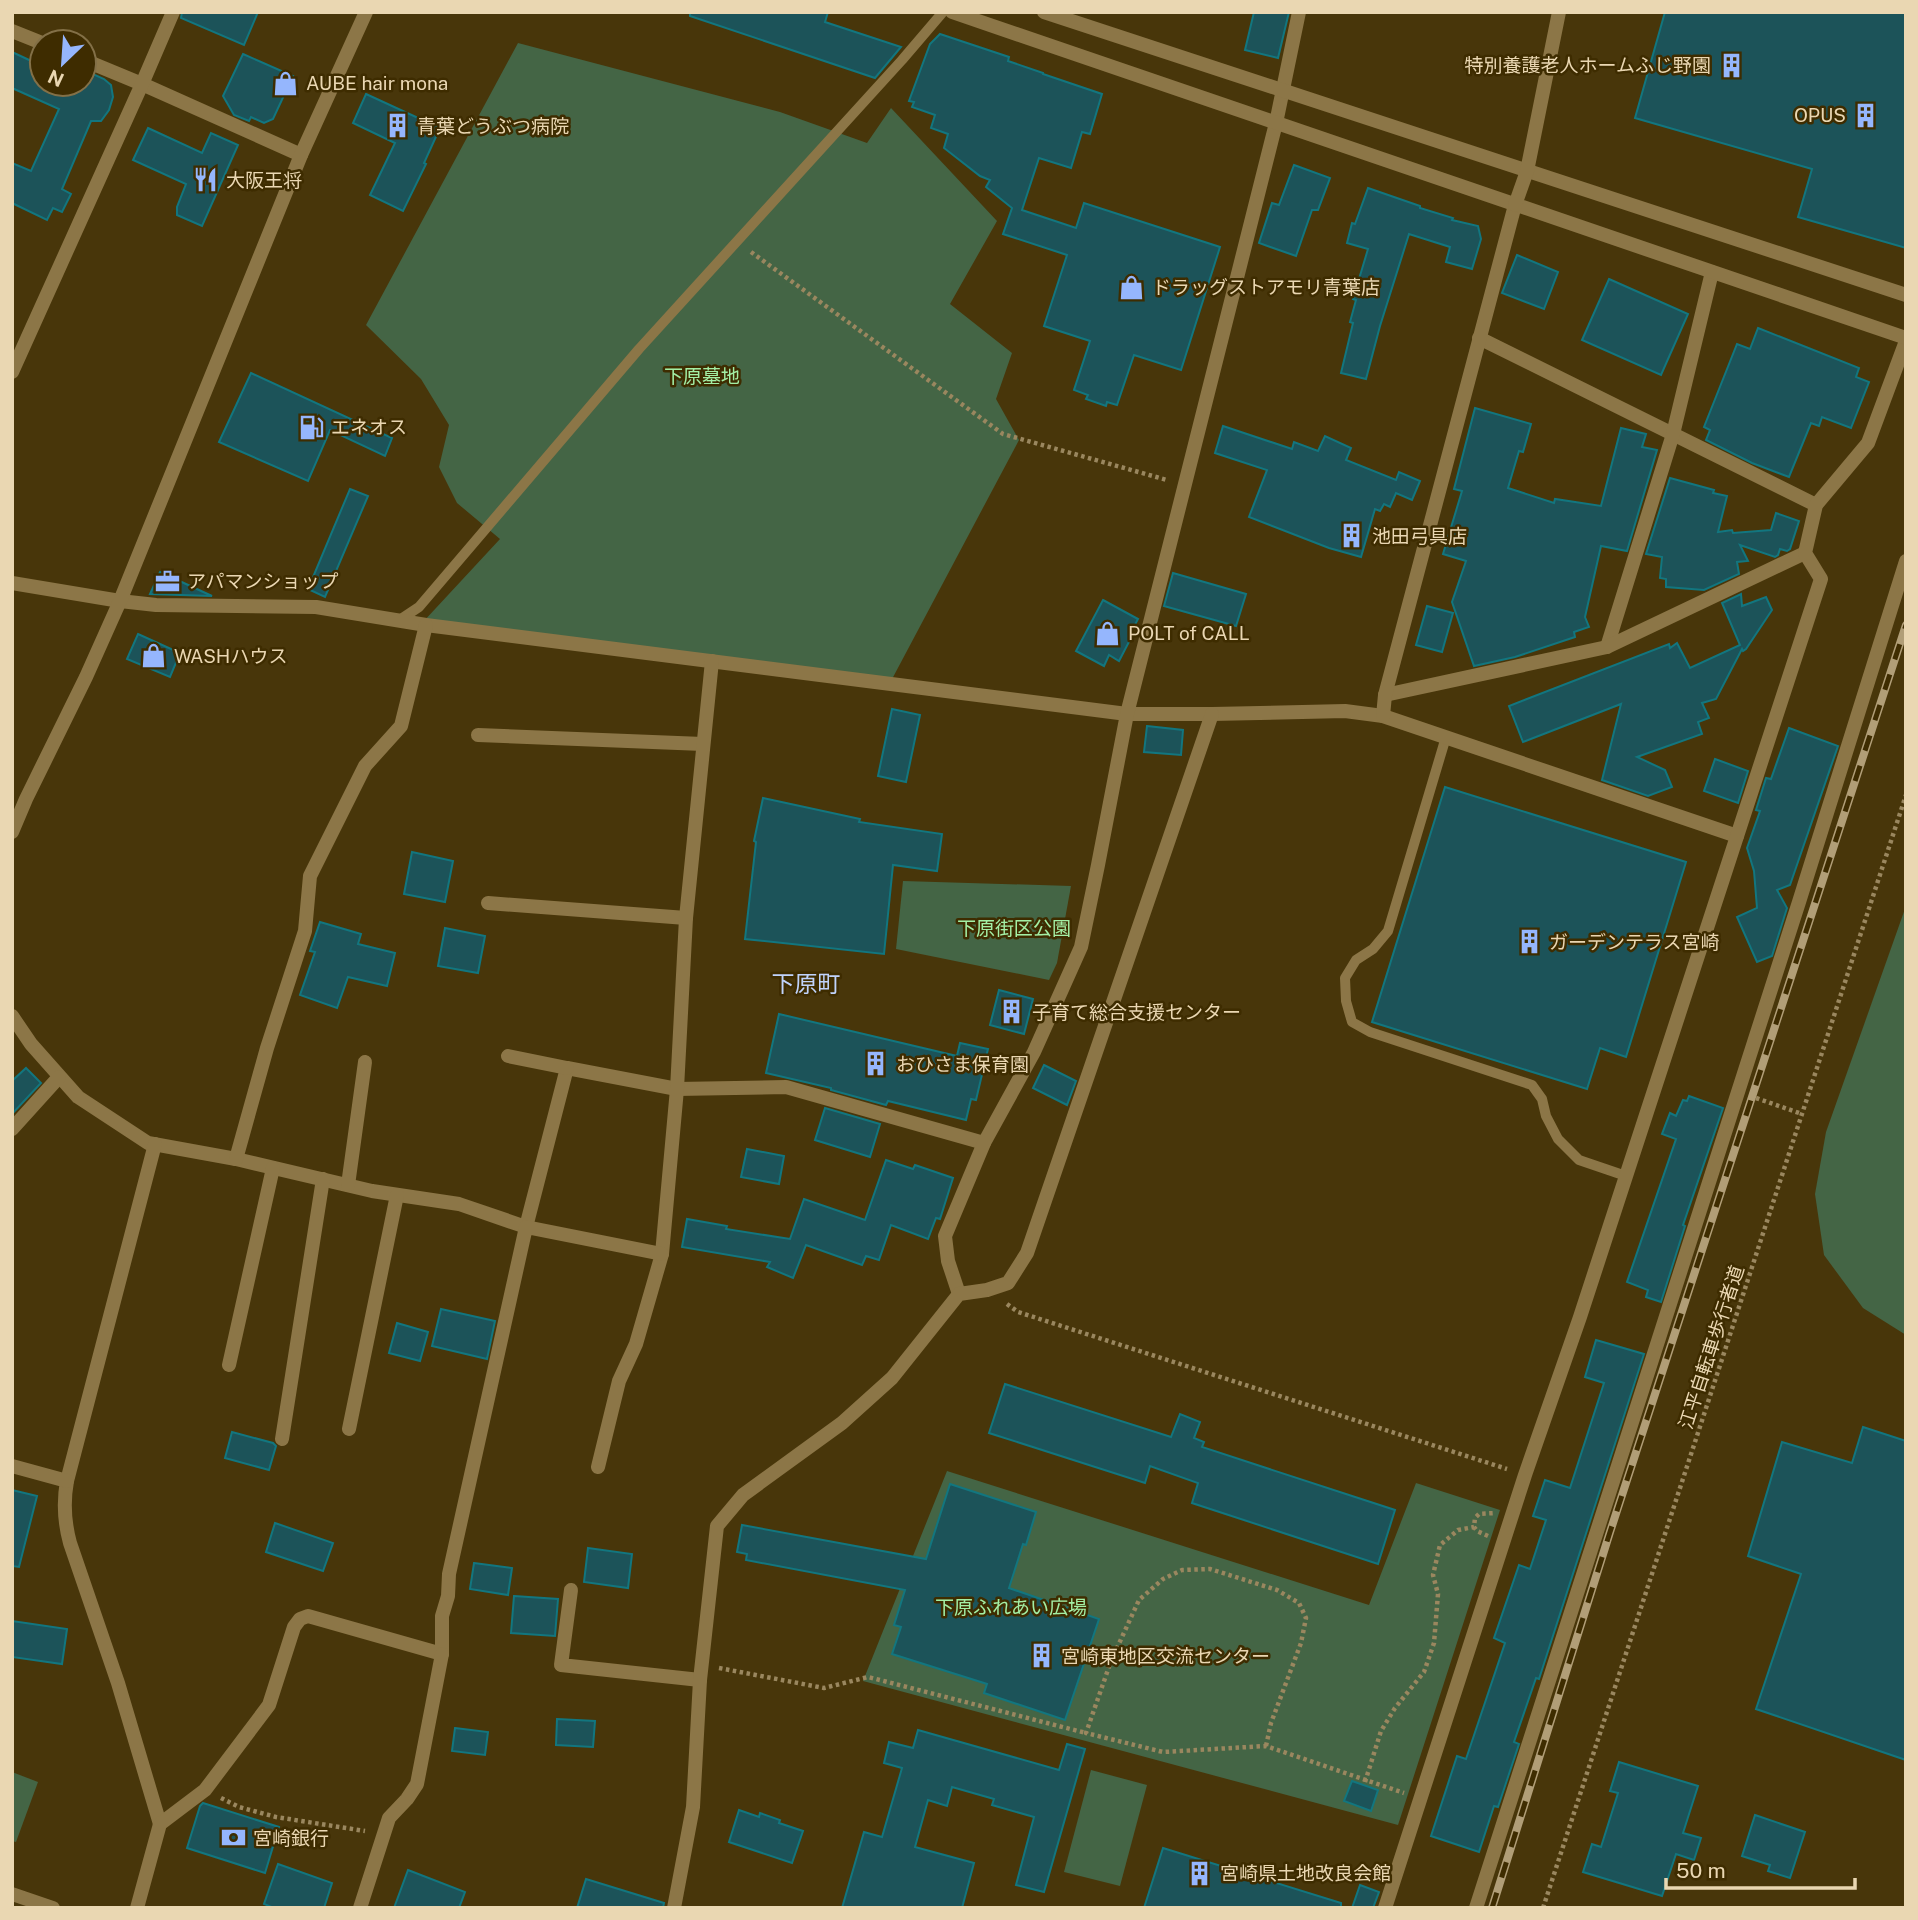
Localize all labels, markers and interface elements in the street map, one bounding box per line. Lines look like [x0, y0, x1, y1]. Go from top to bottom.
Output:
north arrow [28, 28, 98, 98]
building icon: 特別養護老人ホームふじ野園 [1717, 51, 1745, 79]
place label: 特別養護老人ホームふじ野園 [1465, 54, 1711, 76]
text: N [44, 65, 67, 92]
shop icon: AUBE hair mona [272, 69, 300, 97]
place label: AUBE hair mona [306, 72, 448, 94]
building icon: OPUS [1852, 101, 1880, 129]
place label: OPUS [1794, 104, 1846, 126]
building icon: 青葉どうぶつ病院 [383, 112, 411, 140]
place label: 青葉どうぶつ病院 [417, 115, 569, 137]
restaurant icon: 大阪王将 [192, 166, 220, 194]
place label: 大阪王将 [226, 169, 302, 191]
shop icon: ドラッグストアモリ青葉店 [1118, 273, 1146, 301]
place label: ドラッグストアモリ青葉店 [1152, 276, 1380, 298]
park label: 下原墓地 [664, 365, 740, 387]
fuel station icon: エネオス [297, 413, 325, 441]
place label: エネオス [331, 416, 407, 438]
building icon: 池田弓具店 [1338, 522, 1366, 550]
place label: 池田弓具店 [1372, 525, 1467, 547]
office icon: アパマンショップ [153, 567, 181, 595]
place label: アパマンショップ [187, 570, 339, 592]
shop icon: POLT of CALL [1094, 619, 1122, 647]
place label: POLT of CALL [1128, 622, 1250, 644]
shop icon: WASHハウス [140, 642, 168, 670]
place label: WASHハウス [174, 645, 287, 667]
park label: 下原街区公園 [957, 917, 1071, 939]
building icon: ガーデンテラス宮崎 [1515, 928, 1543, 956]
place label: ガーデンテラス宮崎 [1549, 931, 1720, 953]
district label: 下原町 [772, 970, 841, 997]
building icon: 子育て総合支援センター [998, 998, 1026, 1026]
place label: 子育て総合支援センター [1032, 1001, 1241, 1023]
building icon: おひさま保育園 [862, 1050, 890, 1078]
place label: おひさま保育園 [896, 1053, 1029, 1075]
street label: 江平自転車歩行者道 [1674, 1262, 1748, 1432]
park label: 下原ふれあい広場 [935, 1596, 1087, 1618]
building icon: 宮崎東地区交流センター [1027, 1642, 1055, 1670]
place label: 宮崎東地区交流センター [1061, 1645, 1270, 1667]
bank icon: 宮崎銀行 [219, 1824, 247, 1852]
place label: 宮崎銀行 [253, 1827, 329, 1849]
scale bar [1666, 1846, 1855, 1890]
text: 50 m [1676, 1858, 1726, 1883]
building icon: 宮崎県土地改良会館 [1186, 1859, 1214, 1887]
place label: 宮崎県土地改良会館 [1220, 1862, 1391, 1884]

